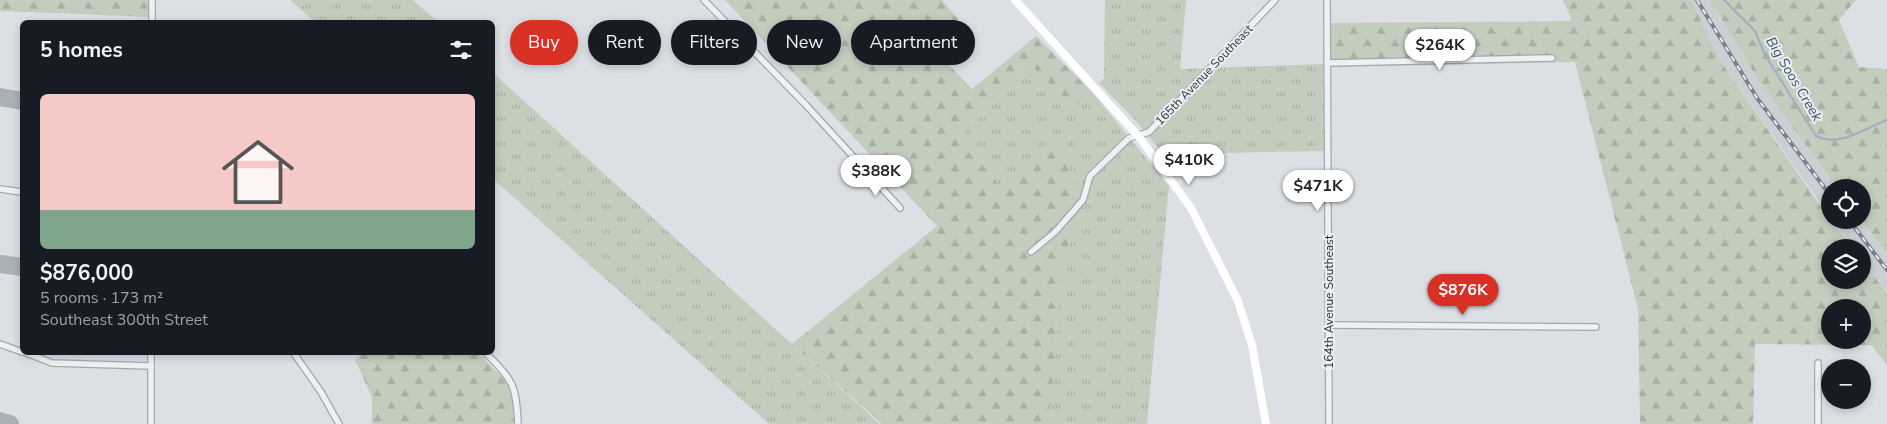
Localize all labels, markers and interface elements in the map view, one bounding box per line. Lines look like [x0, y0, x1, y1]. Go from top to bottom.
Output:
chip: Buy [510, 20, 578, 65]
chip: Rent [588, 20, 661, 65]
chip: Filters [671, 20, 757, 65]
chip: New [767, 20, 841, 65]
chip: Apartment [851, 20, 975, 65]
street label: 165th Avenue Southeast [1152, 21, 1257, 129]
pin: $264K [1405, 28, 1475, 71]
water label: Big Soos Creek [1761, 33, 1827, 126]
text: $264K [1415, 34, 1465, 56]
text: 5 homes [40, 36, 123, 64]
icon: filters [447, 36, 475, 64]
icon: home [213, 127, 303, 217]
pin: $410K [1154, 144, 1224, 186]
text: $410K [1164, 149, 1214, 171]
pin: $388K [841, 154, 911, 197]
text: $388K [851, 160, 901, 182]
pin: $471K [1283, 170, 1353, 212]
text: $471K [1293, 175, 1343, 197]
map controls [1821, 179, 1871, 409]
button: locate [1821, 179, 1871, 229]
street label: 164th Avenue Southeast [1321, 234, 1337, 369]
button: layers [1821, 239, 1871, 289]
text: $876,000 [40, 259, 133, 287]
pin: $876K [1428, 274, 1498, 316]
text: $876K [1438, 279, 1488, 301]
text: 5 rooms · 173 m² [40, 287, 163, 309]
button: + [1821, 299, 1871, 349]
text: Southeast 300th Street [40, 309, 208, 331]
button: − [1821, 359, 1871, 409]

